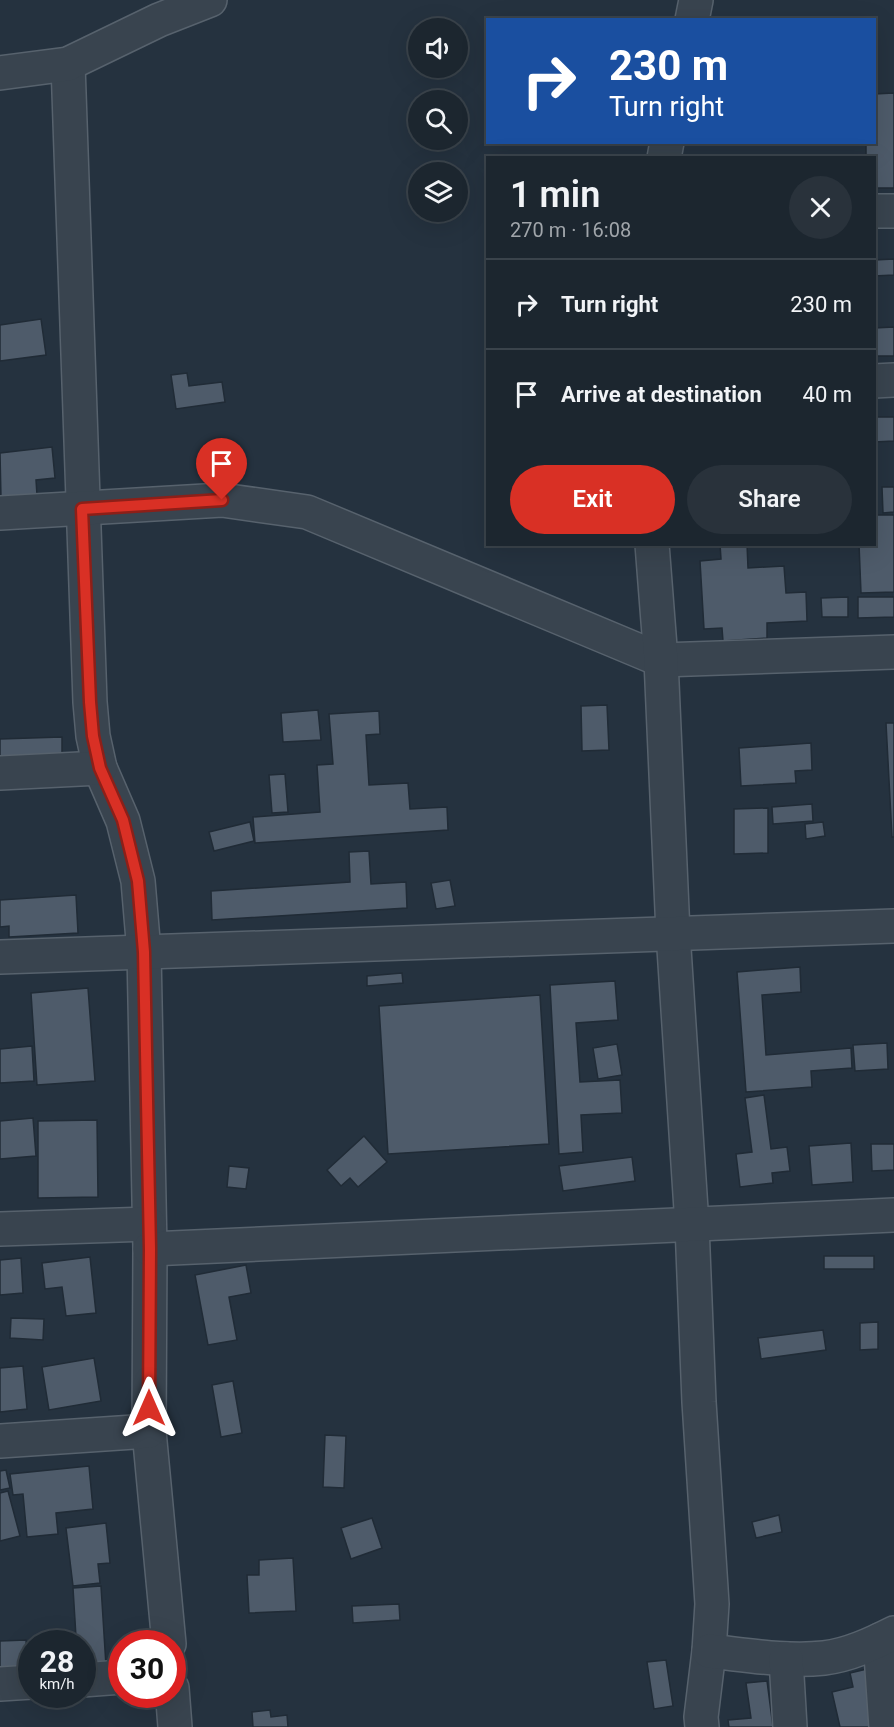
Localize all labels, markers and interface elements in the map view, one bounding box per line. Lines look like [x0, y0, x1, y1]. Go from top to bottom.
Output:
map controls [408, 18, 468, 222]
button: sound [408, 18, 468, 78]
text: 230 m [609, 41, 728, 90]
icon: right [510, 42, 588, 120]
button: search [408, 90, 468, 150]
text: Turn right [609, 91, 724, 123]
button: layers [408, 162, 468, 222]
text: 1 min [510, 174, 600, 216]
button: close [789, 176, 852, 239]
text: 270 m · 16:08 [510, 218, 631, 242]
icon: right [510, 288, 543, 321]
text: Turn right [561, 292, 658, 317]
text: 230 m [790, 292, 852, 317]
icon: arrive [510, 378, 543, 411]
text: Arrive at destination [561, 382, 762, 407]
text: 40 m [803, 382, 852, 407]
pin [196, 438, 247, 500]
icon: arrive [205, 447, 238, 480]
button: Exit [510, 465, 675, 534]
button: Share [687, 465, 852, 534]
position arrow [117, 1376, 181, 1440]
speed limit sign: 30 [108, 1630, 186, 1708]
text: 28 [40, 1644, 74, 1679]
text: km/h [39, 1675, 75, 1693]

